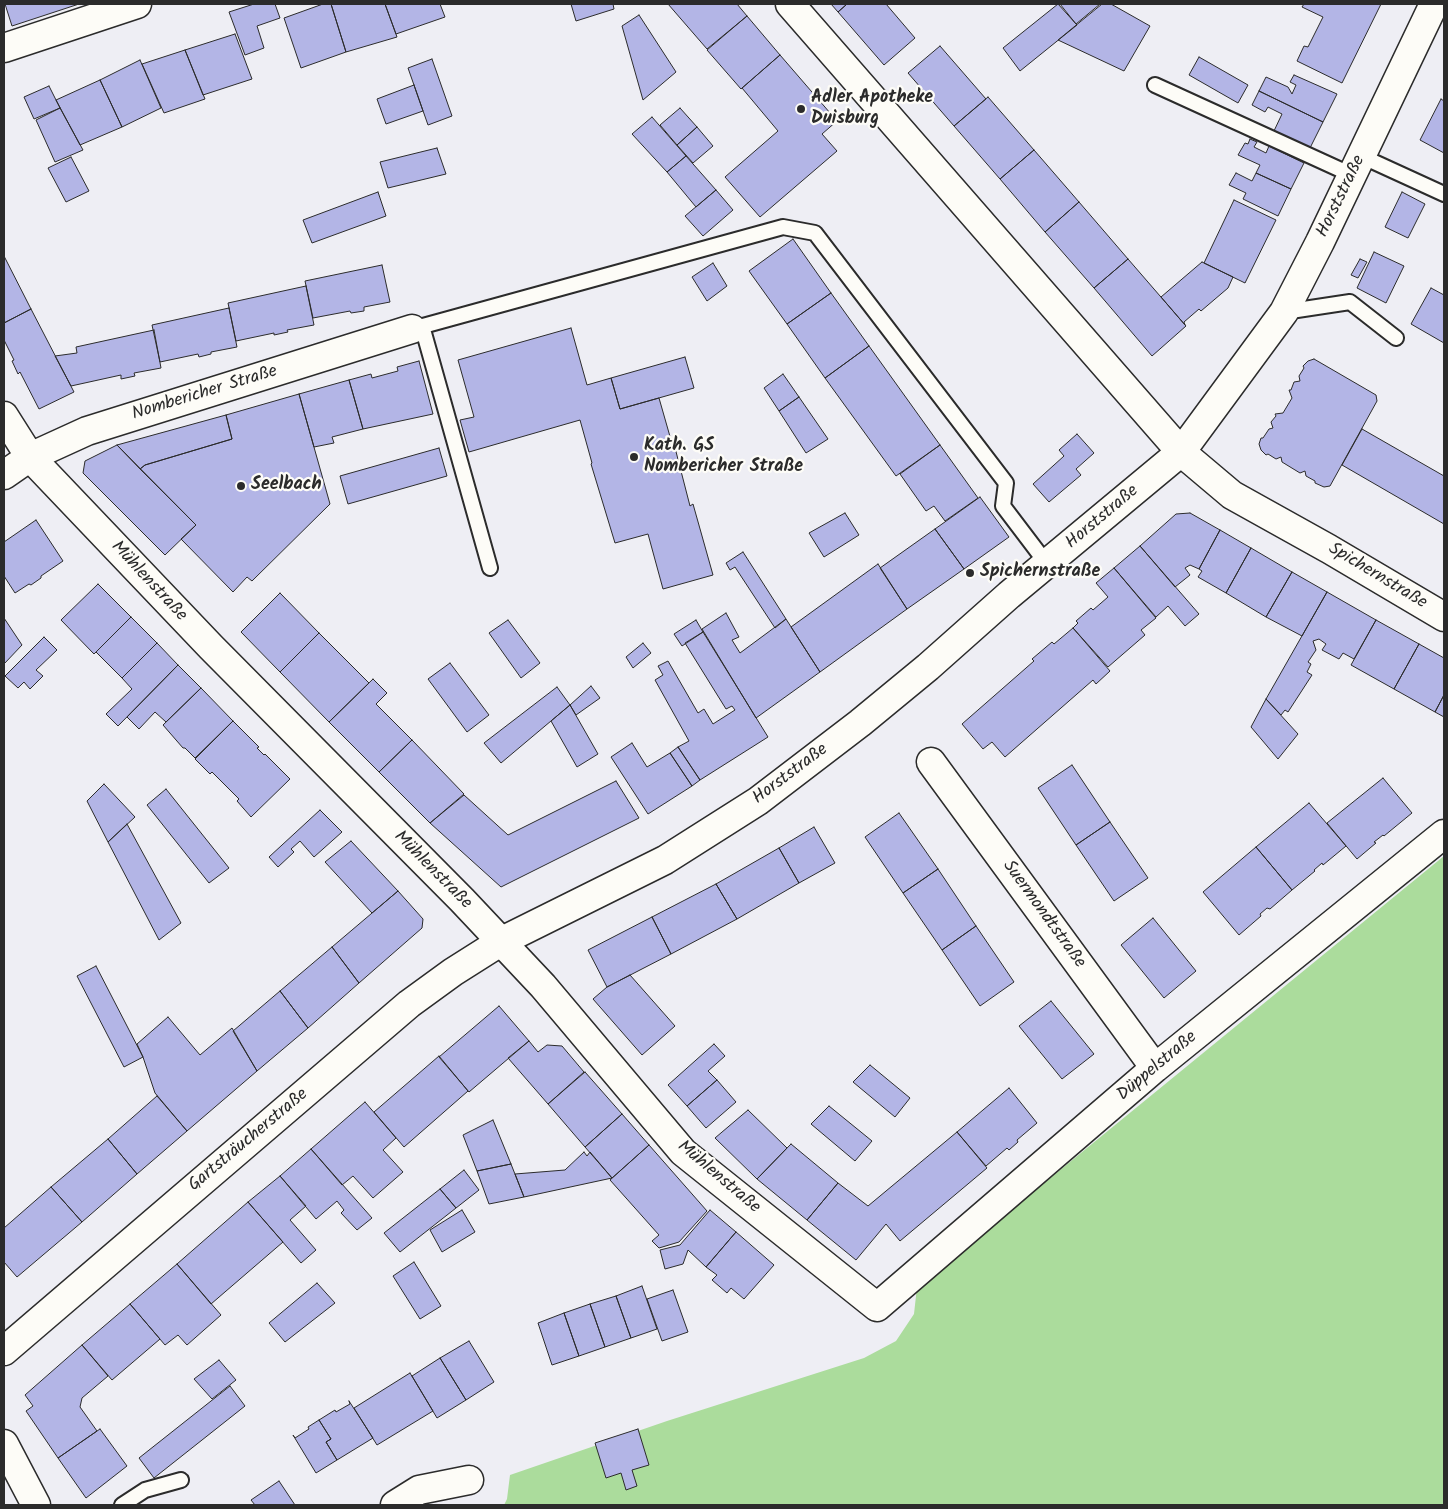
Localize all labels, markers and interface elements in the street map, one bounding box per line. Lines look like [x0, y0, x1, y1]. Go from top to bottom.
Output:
place label: Adler Apotheke Duisburg [811, 88, 933, 130]
marker: Adler Apotheke Duisburg [795, 103, 807, 115]
street label: Horststraße [1313, 153, 1371, 241]
street label: Nombericher Straße [130, 362, 280, 426]
place label: Kath. GS Nombericher Straße [644, 436, 803, 478]
marker: Kath. GS Nombericher Straße [628, 451, 640, 463]
place label: Seelbach [251, 475, 322, 497]
marker: Seelbach [235, 480, 247, 492]
street label: Horststraße [1062, 481, 1144, 555]
street label: Mühlenstraße [105, 537, 191, 627]
street label: Spichernstraße [1324, 539, 1430, 615]
place label: Spichernstraße [980, 562, 1100, 584]
marker: Spichernstraße [964, 567, 976, 579]
street label: Horststraße [749, 740, 833, 810]
street label: Mühlenstraße [388, 827, 476, 915]
street label: Suermondtstraße [997, 857, 1089, 973]
street label: Düppelstraße [1114, 1027, 1202, 1107]
street label: Gartsträucherstraße [185, 1085, 313, 1197]
street label: Mühlenstraße [672, 1137, 764, 1219]

